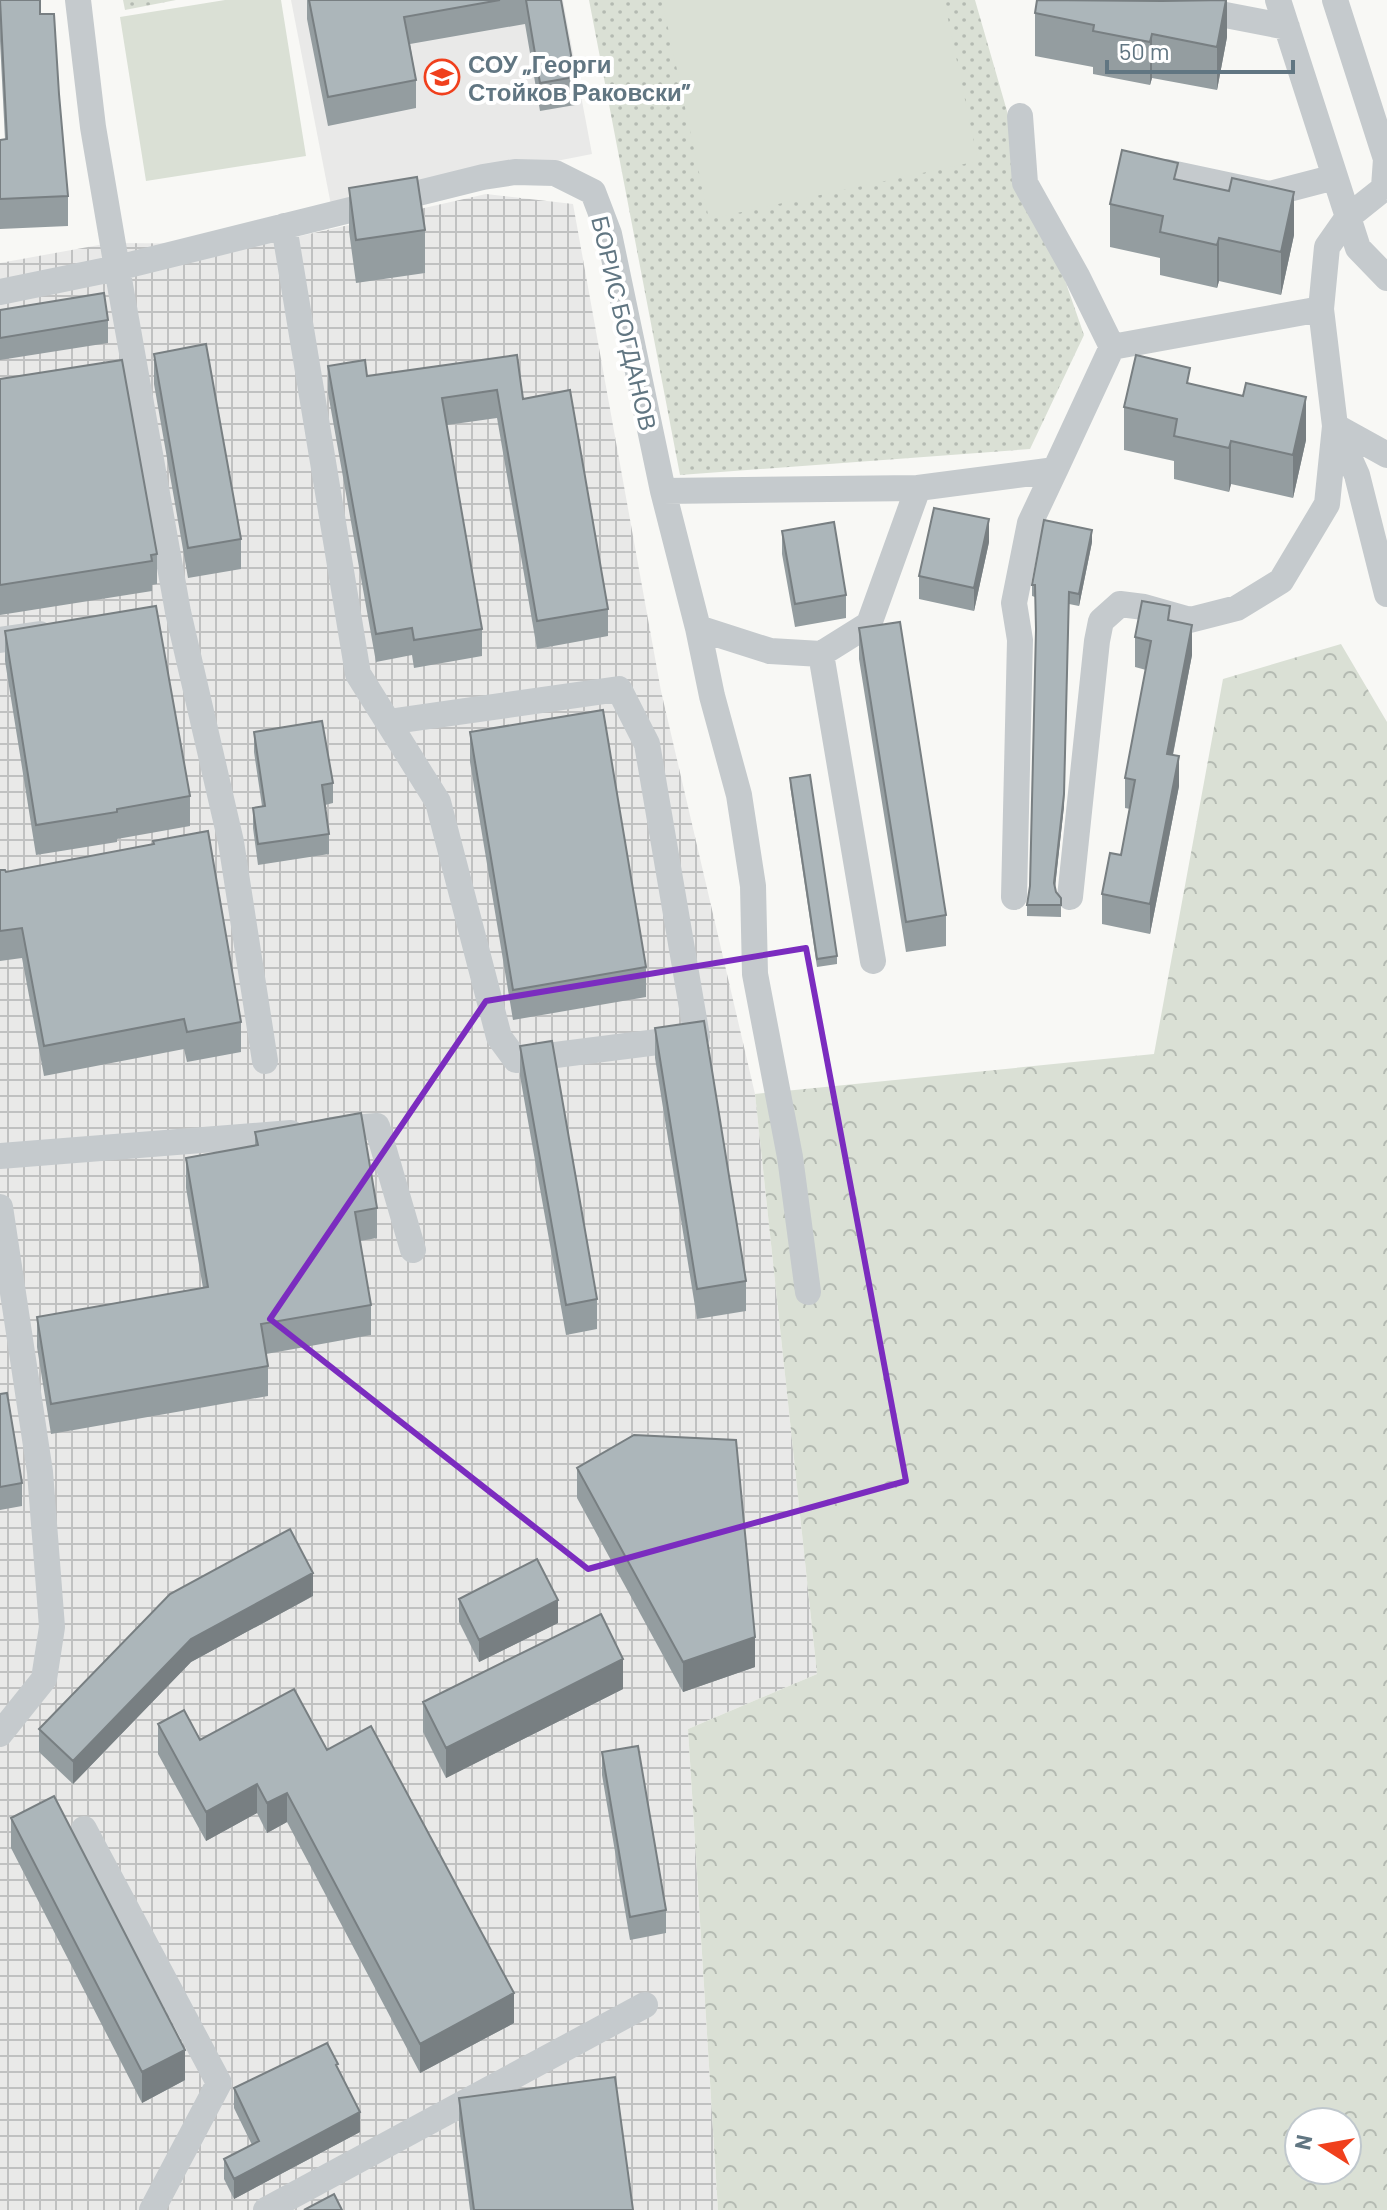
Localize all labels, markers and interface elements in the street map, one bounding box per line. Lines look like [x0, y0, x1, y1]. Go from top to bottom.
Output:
scale bar [1107, 24, 1293, 74]
text: 50 m [1119, 36, 1170, 65]
place label: СОУ „Георги Стойков Раковски” [468, 49, 691, 106]
school or university icon: СОУ „Георги Стойков Раковски” [423, 58, 461, 96]
street label: БОРИС БОГДАНОВ [586, 213, 664, 433]
north arrow [1283, 2106, 1363, 2186]
text: N [1288, 2132, 1317, 2152]

